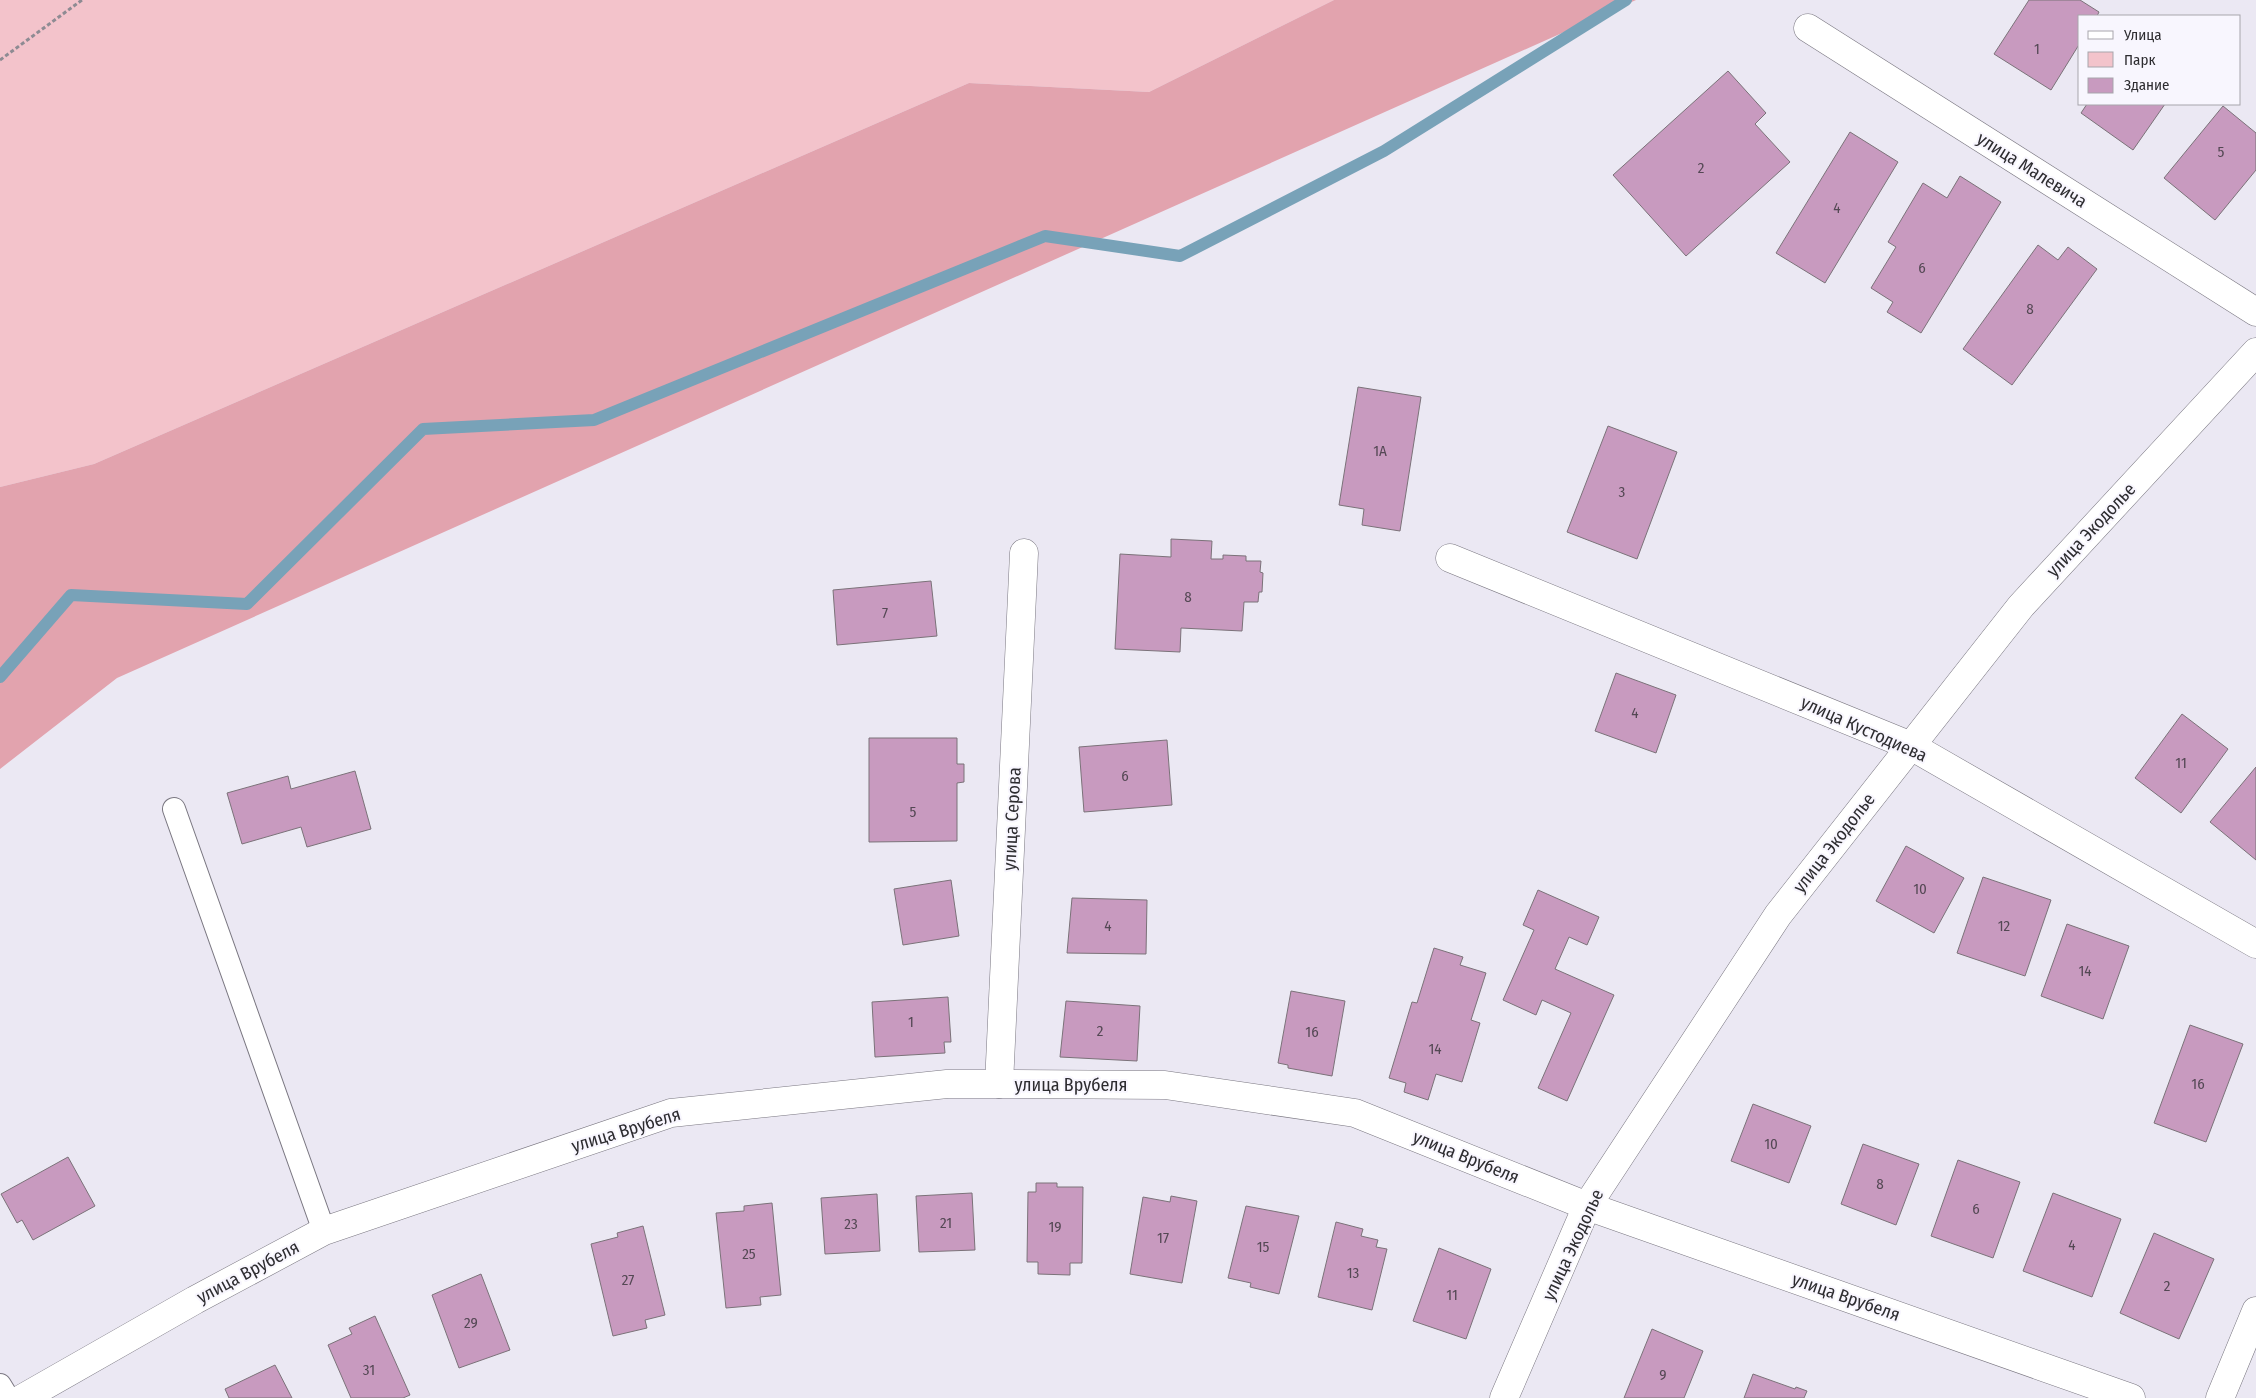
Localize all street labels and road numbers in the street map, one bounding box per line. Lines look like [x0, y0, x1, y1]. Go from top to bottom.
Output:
street label: улица Малевича [1973, 127, 2091, 213]
street label: улица Экодолье [2042, 478, 2140, 582]
street label: улица Кустодиева [1797, 691, 1931, 767]
street label: улица Серова [998, 766, 1026, 871]
street label: улица Экодолье [1788, 789, 1880, 897]
street label: улица Врубеля [1015, 1074, 1127, 1096]
street label: улица Врубеля [569, 1103, 683, 1157]
street label: улица Врубеля [1410, 1126, 1522, 1188]
street label: улица Экодолье [1538, 1186, 1608, 1304]
street label: улица Врубеля [193, 1236, 303, 1308]
street label: улица Врубеля [1789, 1268, 1903, 1326]

